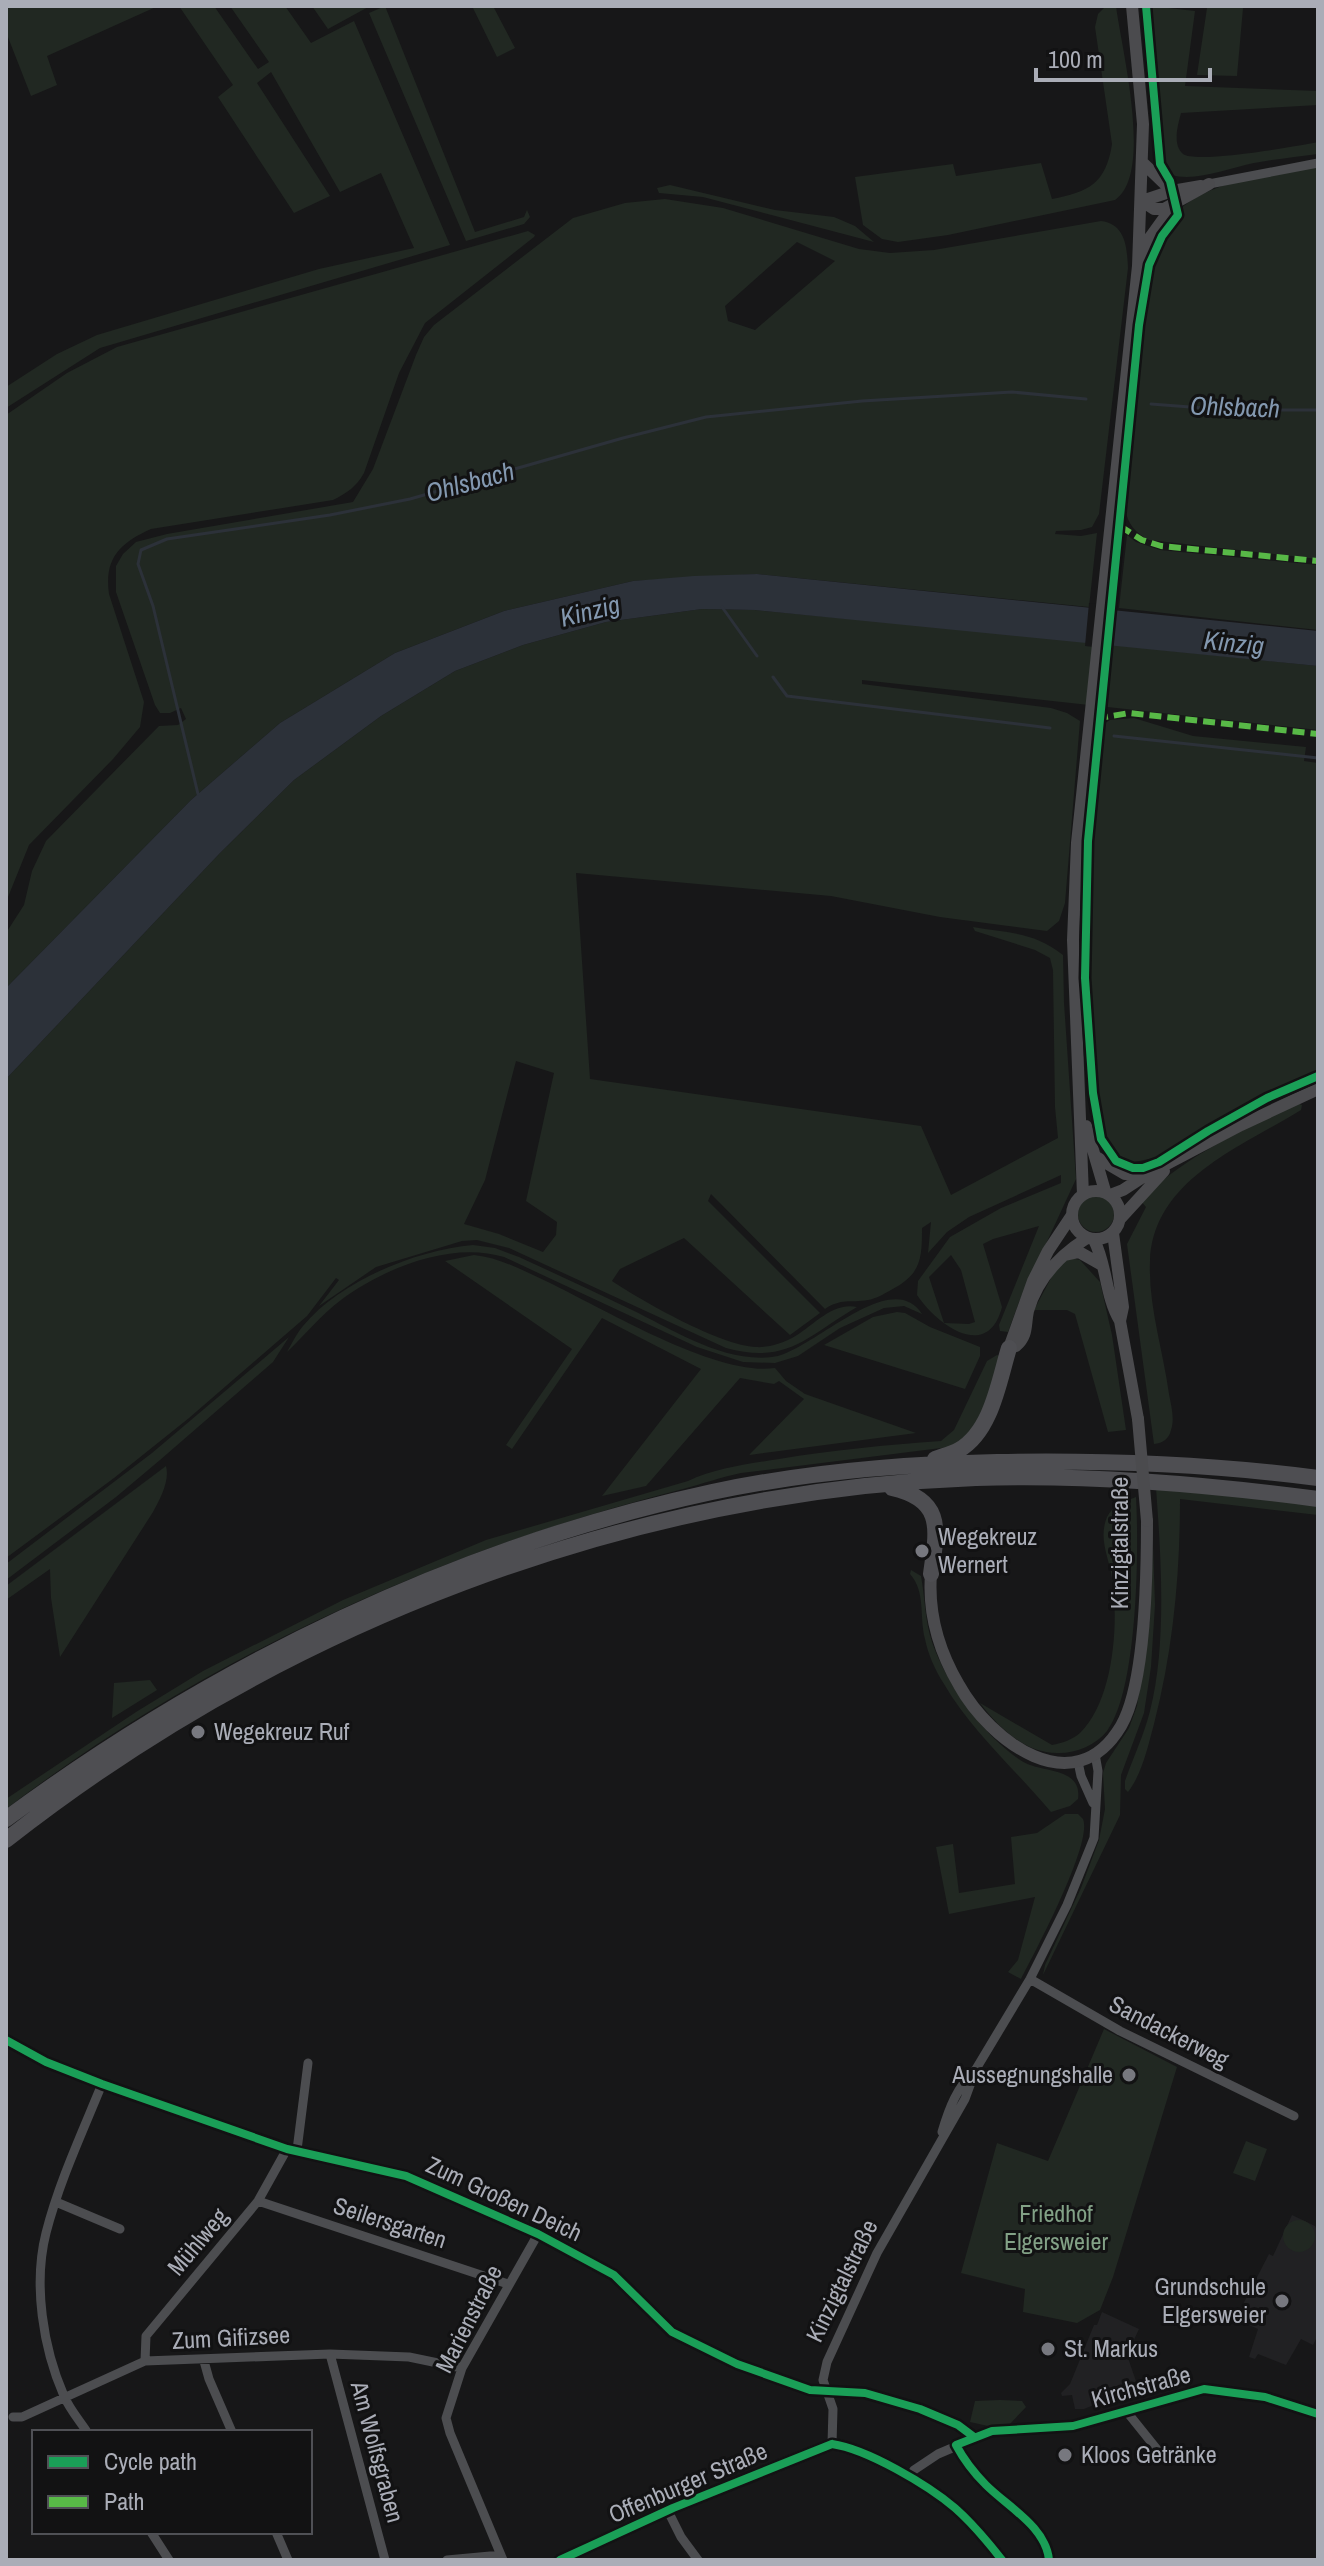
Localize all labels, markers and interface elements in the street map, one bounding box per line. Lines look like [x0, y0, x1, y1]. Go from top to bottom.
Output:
scale bar [1036, 32, 1210, 82]
text: 100 m [1048, 43, 1103, 75]
water label: Ohlsbach [1189, 387, 1281, 426]
water label: Ohlsbach [422, 453, 518, 510]
water label: Kinzig [556, 586, 624, 635]
water label: Kinzig [1202, 622, 1266, 663]
street label: Kinzigtalstraße [1103, 1477, 1135, 1609]
place label: Wegekreuz Wernert [938, 1520, 1037, 1580]
marker: Wegekreuz Wernert [913, 1542, 931, 1560]
place label: Wegekreuz Ruf [214, 1715, 350, 1747]
marker: Wegekreuz Ruf [189, 1723, 207, 1741]
street label: Sandackerweg [1104, 1987, 1235, 2075]
place label: Aussegnungshalle [951, 2058, 1113, 2090]
marker: Aussegnungshalle [1120, 2066, 1138, 2084]
street label: Zum Großen Deich [421, 2148, 588, 2248]
street label: Seilersgarten [330, 2189, 451, 2255]
park label: Friedhof Elgersweier [1004, 2197, 1108, 2257]
street label: Mühlweg [160, 2201, 235, 2282]
street label: Kinzigtalstraße [798, 2214, 884, 2347]
street label: Marienstraße [427, 2259, 509, 2378]
place label: Grundschule Elgersweier [1154, 2270, 1266, 2330]
marker: Grundschule Elgersweier [1273, 2292, 1291, 2310]
street label: Zum Gifizsee [171, 2318, 291, 2356]
place label: St. Markus [1064, 2332, 1158, 2364]
marker: St. Markus [1039, 2340, 1057, 2358]
street label: Kirchstraße [1087, 2357, 1194, 2415]
street label: Am Wolfsgraben [343, 2377, 412, 2526]
legend [32, 2430, 312, 2534]
street label: Offenburger Straße [603, 2434, 772, 2530]
place label: Kloos Getränke [1081, 2438, 1217, 2470]
text: Cycle path [104, 2445, 197, 2477]
marker: Kloos Getränke [1056, 2446, 1074, 2464]
text: Path [104, 2485, 145, 2517]

